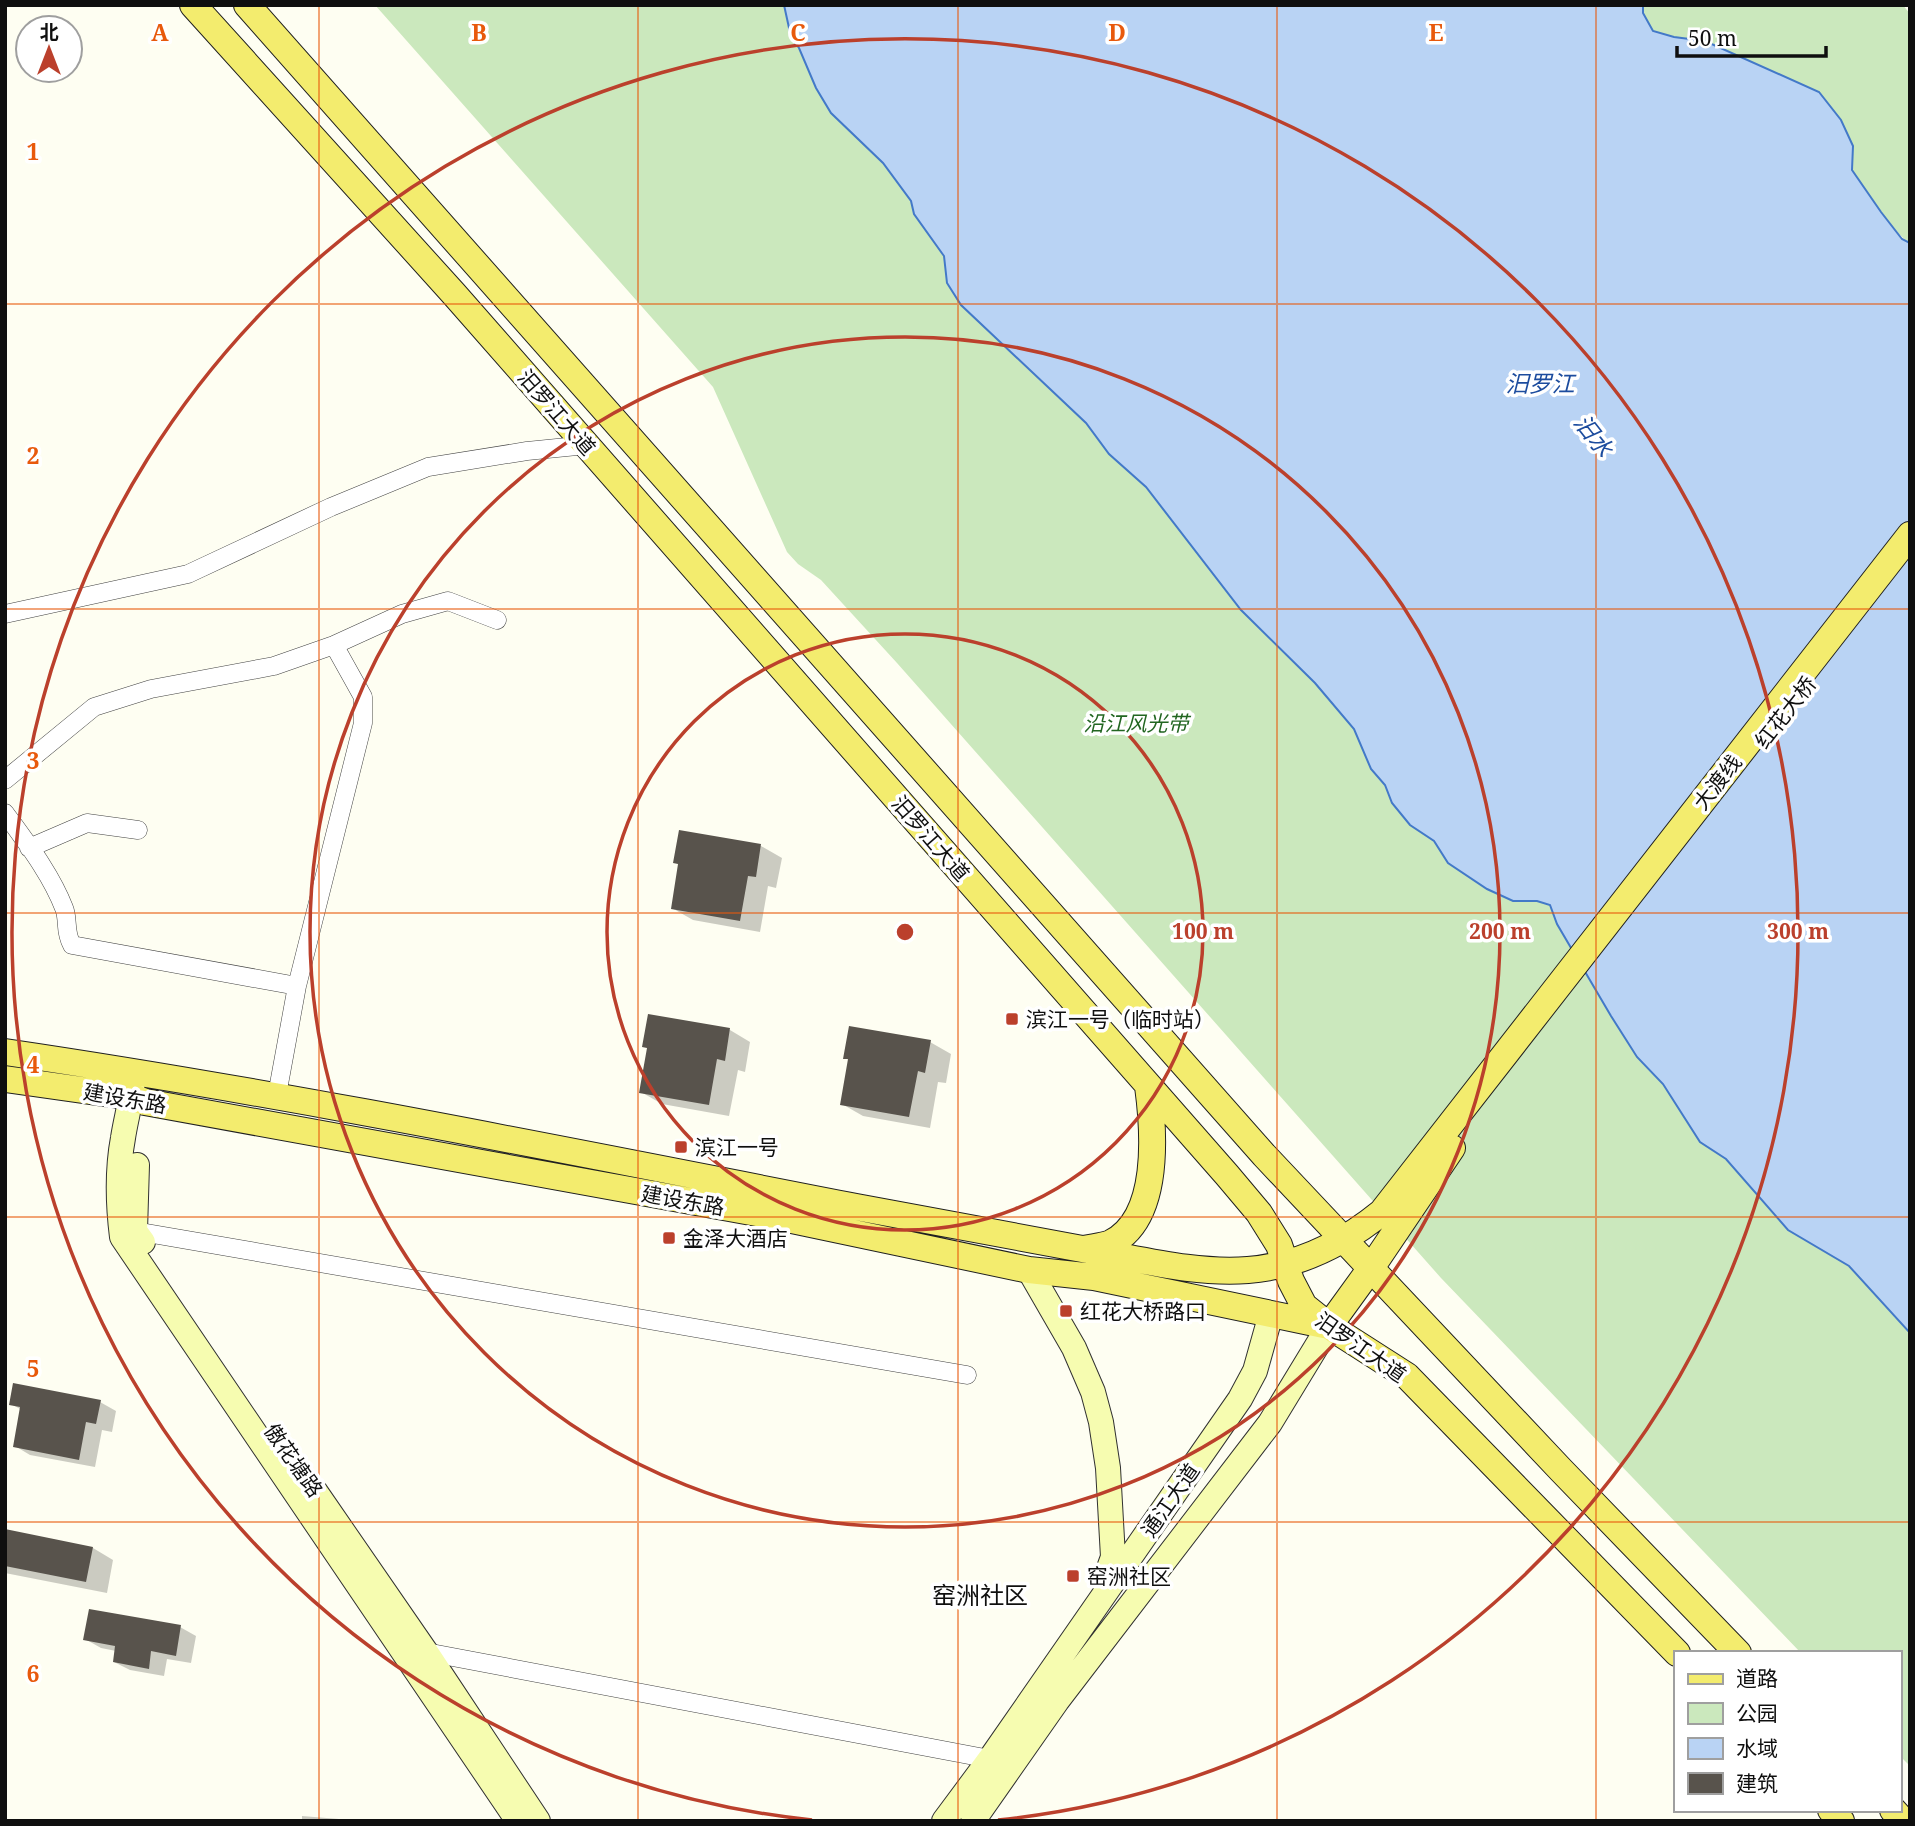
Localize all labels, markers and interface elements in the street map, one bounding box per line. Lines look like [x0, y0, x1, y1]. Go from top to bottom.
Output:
north arrow [14, 14, 84, 84]
scale bar [1677, 14, 1826, 58]
text: A [151, 16, 169, 48]
text: B [471, 16, 487, 48]
text: C [790, 16, 806, 48]
text: D [1108, 16, 1126, 48]
text: E [1428, 16, 1444, 48]
text: 北 [39, 19, 59, 45]
text: 50 m [1688, 24, 1737, 52]
text: 1 [27, 135, 40, 167]
street label: 汨罗江大道 [512, 363, 602, 461]
water label: 汨罗江 [1506, 367, 1578, 399]
water label: 汨水 [1567, 407, 1621, 464]
text: 2 [27, 439, 40, 471]
street label: 红花大桥 [1748, 670, 1822, 754]
park label: 沿江风光带 [1084, 709, 1191, 737]
text: 3 [27, 744, 40, 776]
street label: 大渡线 [1687, 749, 1747, 815]
street label: 汨罗江大道 [886, 789, 976, 887]
text: 100 m [1172, 917, 1234, 945]
text: 200 m [1469, 917, 1531, 945]
text: 300 m [1767, 917, 1829, 945]
centre of rings [893, 920, 917, 944]
place label: 滨江一号（临时站） [1026, 1005, 1215, 1033]
marker: 滨江一号（临时站） [1004, 1011, 1020, 1027]
text: 4 [27, 1048, 40, 1080]
street label: 建设东路 [81, 1077, 169, 1119]
place label: 滨江一号 [695, 1133, 779, 1161]
marker: 滨江一号 [673, 1139, 689, 1155]
street label: 建设东路 [639, 1179, 727, 1221]
place label: 金泽大酒店 [683, 1224, 788, 1252]
marker: 金泽大酒店 [661, 1230, 677, 1246]
place label: 红花大桥路口 [1080, 1297, 1206, 1325]
marker: 红花大桥路口 [1058, 1303, 1074, 1319]
street label: 汨罗江大道 [1310, 1305, 1412, 1389]
text: 5 [27, 1352, 40, 1384]
street label: 傲花塘路 [258, 1418, 330, 1502]
street label: 通江大道 [1134, 1458, 1206, 1542]
place label: 窑洲社区 [1087, 1562, 1171, 1590]
marker: 窑洲社区 [1065, 1568, 1081, 1584]
district label: 窑洲社区 [932, 1578, 1028, 1611]
legend [1674, 1651, 1901, 1812]
text: 6 [27, 1657, 40, 1689]
text: 道路 [1736, 1664, 1778, 1692]
text: 公园 [1736, 1699, 1778, 1727]
text: 水域 [1736, 1734, 1778, 1762]
text: 建筑 [1736, 1769, 1778, 1797]

